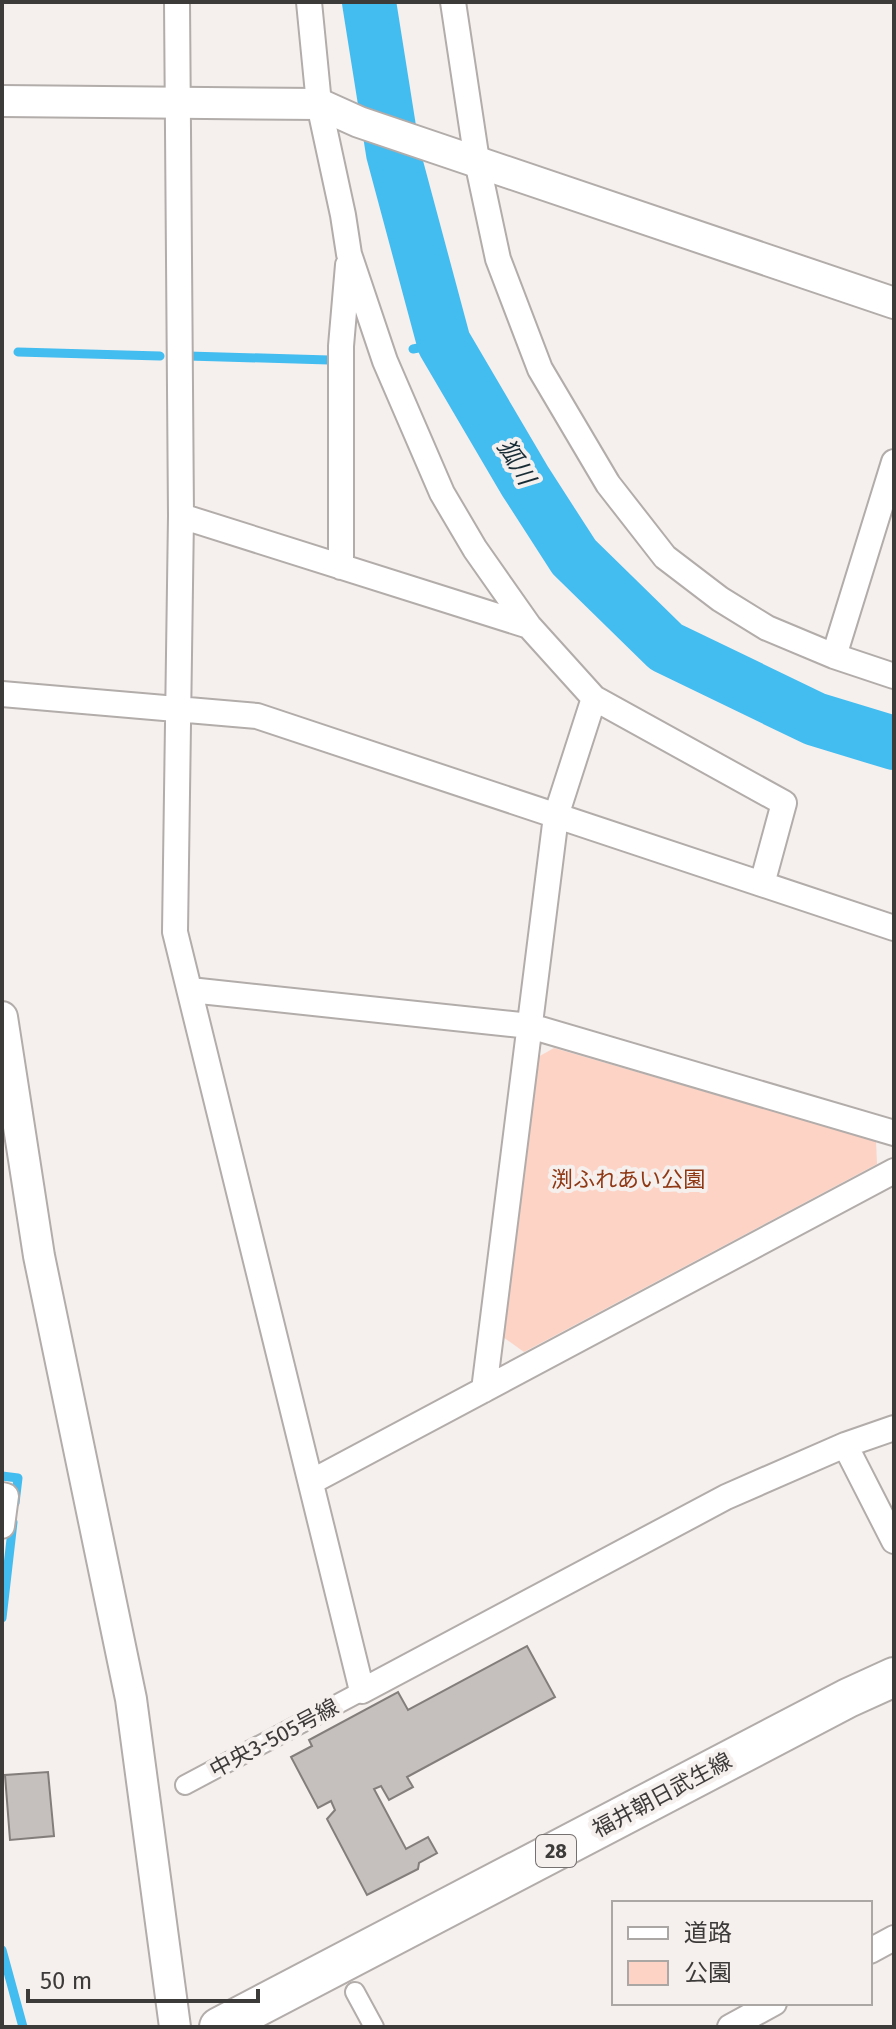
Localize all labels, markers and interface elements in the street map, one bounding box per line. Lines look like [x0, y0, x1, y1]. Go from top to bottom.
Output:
water label: 狐川 [492, 434, 542, 492]
park label: 渕ふれあい公園 [551, 1166, 705, 1193]
street label: 中央3-505号線 [205, 1693, 343, 1783]
street label: 福井朝日武生線 [588, 1747, 736, 1843]
road number: 28 [536, 1835, 576, 1867]
legend [612, 1901, 872, 2005]
text: 道路 [684, 1919, 732, 1947]
scale bar [28, 1953, 258, 2003]
text: 公園 [684, 1959, 732, 1987]
text: 50 m [40, 1967, 92, 1995]

